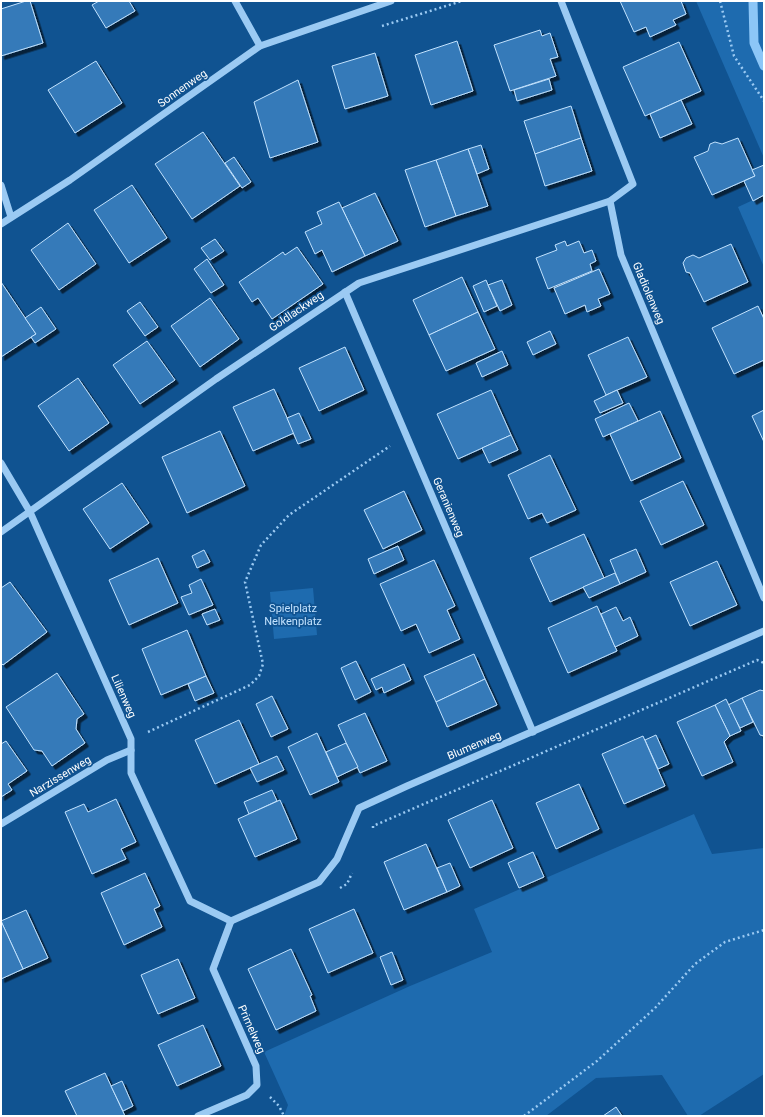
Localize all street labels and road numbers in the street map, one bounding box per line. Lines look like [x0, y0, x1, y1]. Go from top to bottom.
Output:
street label: Sonnenweg [155, 67, 209, 110]
street label: Gladiolenweg [630, 260, 667, 326]
street label: Goldlackweg [267, 288, 326, 334]
street label: Geranienweg [430, 475, 467, 539]
street label: Lilienweg [108, 672, 139, 720]
street label: Blumenweg [445, 728, 503, 763]
street label: Narzissenweg [27, 753, 93, 800]
street label: Primelweg [235, 1003, 268, 1055]

